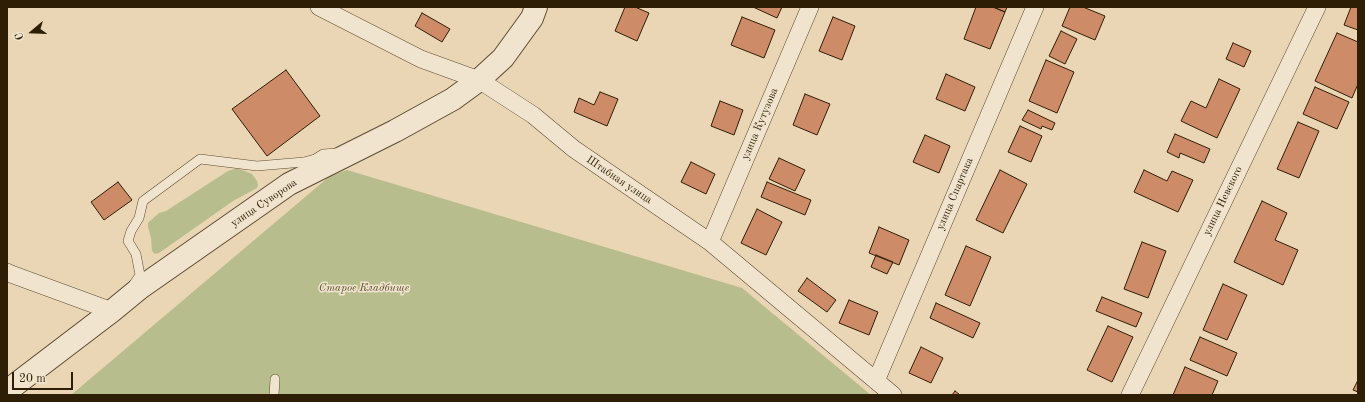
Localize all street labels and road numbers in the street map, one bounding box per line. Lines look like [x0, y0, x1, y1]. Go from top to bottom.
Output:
street label: улица Кутузова [739, 86, 781, 162]
street label: Штабная улица [584, 153, 654, 207]
street label: улица Спартака [934, 156, 976, 232]
street label: улица Невского [1200, 164, 1246, 238]
street label: улица Суворова [228, 176, 300, 230]

